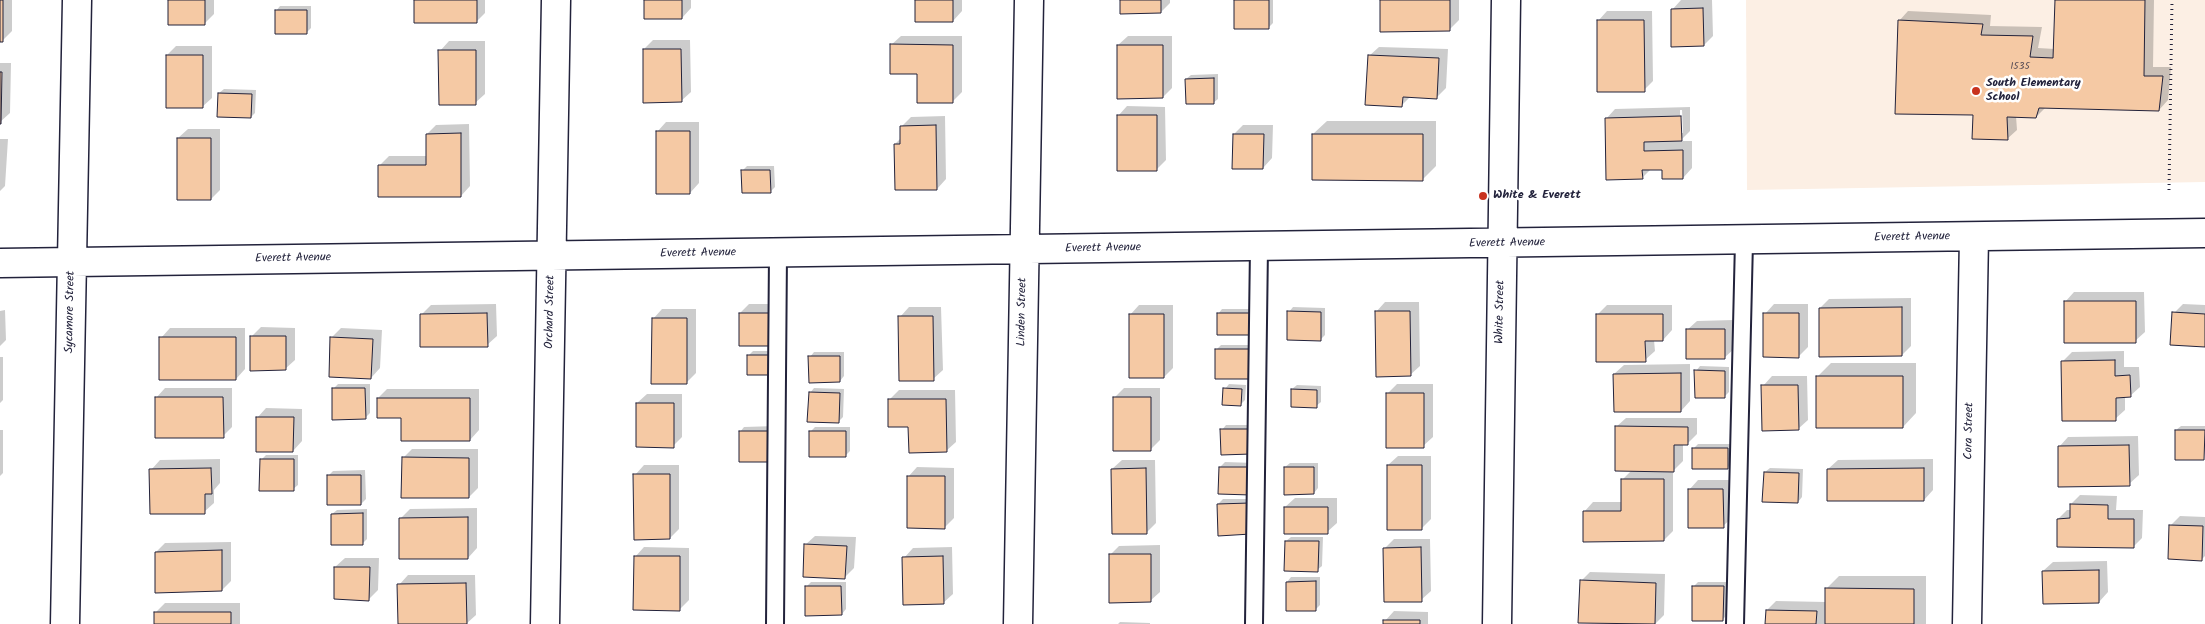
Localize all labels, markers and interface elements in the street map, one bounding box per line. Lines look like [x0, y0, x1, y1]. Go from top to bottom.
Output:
house number: 1535 [2010, 61, 2030, 73]
place label: South Elementary School [1986, 77, 2081, 105]
marker: South Elementary School [1970, 85, 1982, 97]
place label: White & Everett [1493, 189, 1581, 203]
marker: White & Everett [1477, 190, 1489, 202]
street label: Everett Avenue [1874, 230, 1950, 246]
street label: Everett Avenue [1469, 236, 1545, 252]
street label: Everett Avenue [1065, 241, 1141, 257]
street label: Everett Avenue [660, 246, 736, 262]
street label: Everett Avenue [255, 251, 331, 267]
street label: Sycamore Street [63, 271, 79, 353]
street label: Orchard Street [543, 275, 559, 349]
street label: Linden Street [1015, 277, 1031, 347]
street label: White Street [1493, 280, 1509, 344]
street label: Cora Street [1962, 402, 1978, 460]

